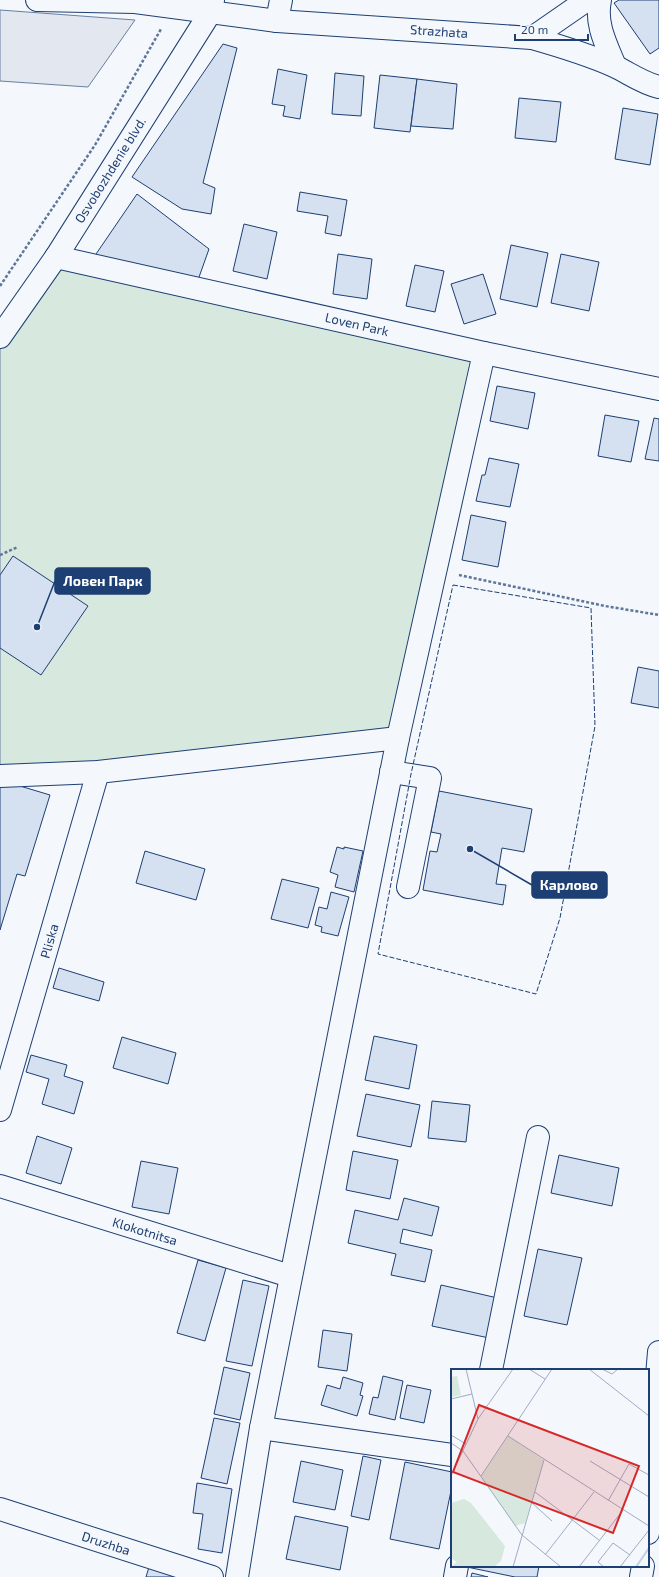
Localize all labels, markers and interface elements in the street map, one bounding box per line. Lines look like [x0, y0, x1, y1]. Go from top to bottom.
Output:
scale bar [515, 16, 588, 42]
street label: Strazhata [410, 21, 468, 41]
text: 20 m [521, 22, 548, 36]
street label: Osvobozhdenie blvd. [71, 114, 149, 226]
street label: Loven Park [324, 309, 391, 339]
callout: Ловен Парк [55, 568, 150, 594]
text: Ловен Парк [63, 572, 143, 589]
callout: Карлово [532, 872, 607, 898]
text: Карлово [540, 876, 598, 893]
street label: Pliska [36, 922, 62, 960]
street label: Klokotnitsa [111, 1214, 179, 1248]
inset map [451, 1369, 649, 1567]
street label: Druzhba [80, 1528, 132, 1558]

